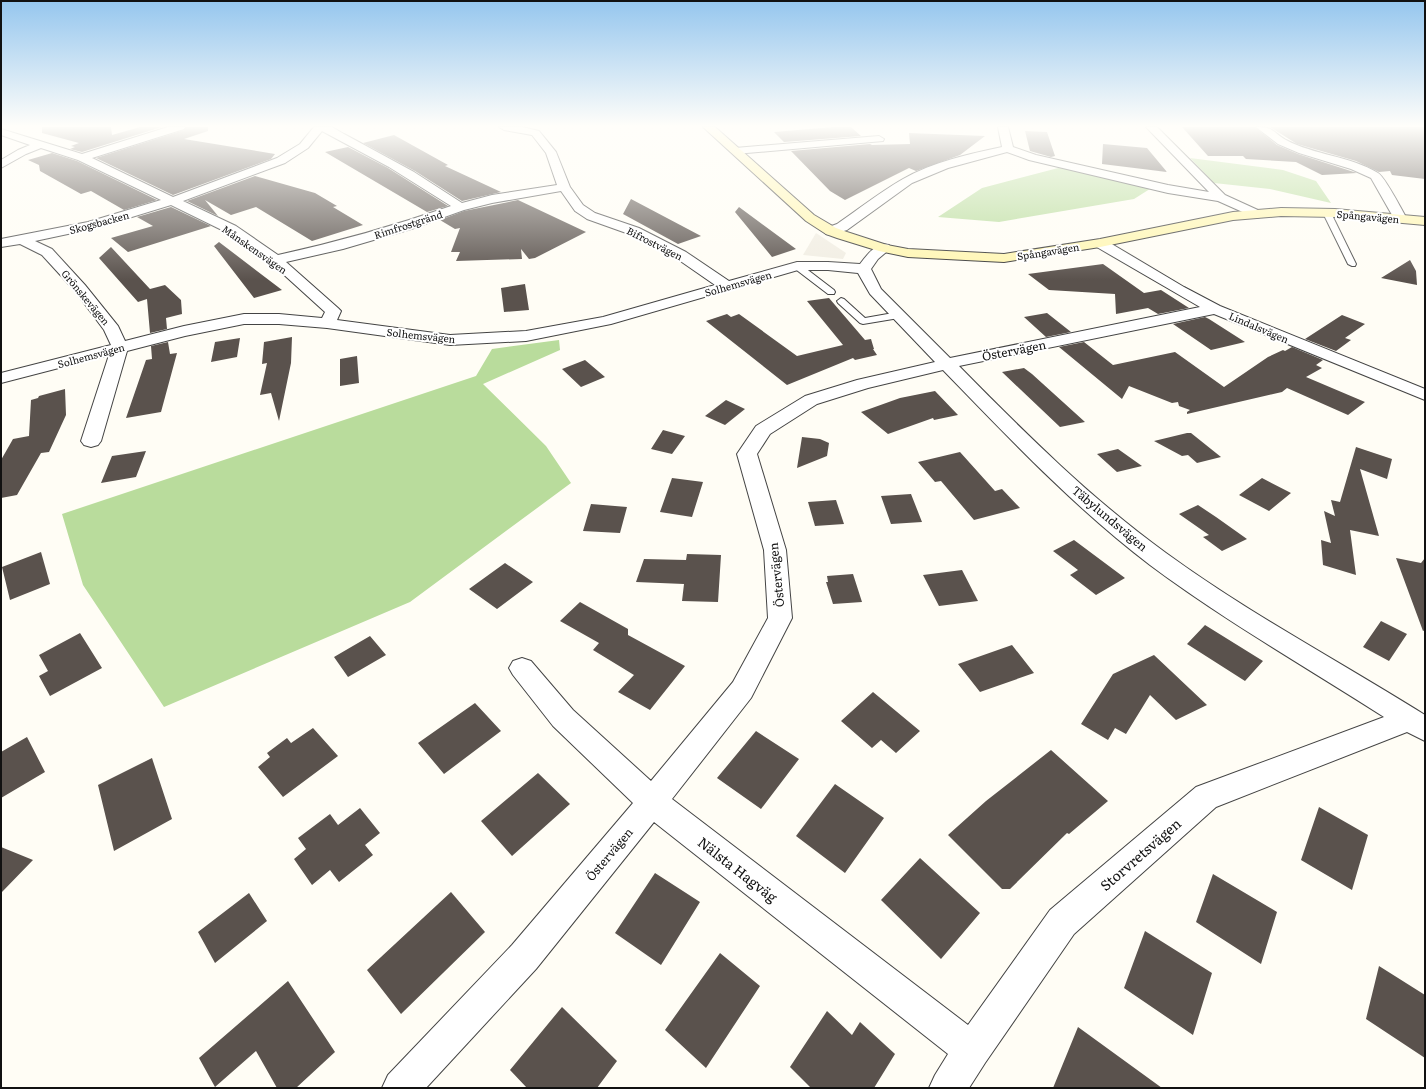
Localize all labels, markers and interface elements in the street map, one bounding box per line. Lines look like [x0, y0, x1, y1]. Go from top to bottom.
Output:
street label: Rimfrostgränd [372, 206, 444, 242]
street label: Spångavägen [1336, 206, 1400, 226]
street label: Skogsbacken [67, 207, 131, 237]
street label: Månskensvägen [219, 221, 291, 277]
street label: Bifrostvägen [625, 223, 686, 264]
street label: Spångavägen [1016, 239, 1081, 263]
street label: Grönskevägen [58, 266, 114, 328]
street label: Solhemsvägen [703, 266, 774, 300]
street label: Lindalsvägen [1227, 308, 1292, 347]
street label: Solhemsvägen [386, 324, 456, 346]
street label: Östervägen [980, 335, 1048, 365]
street label: Solhemsvägen [56, 339, 127, 371]
street label: Täbylundsvägen [1068, 481, 1152, 555]
street label: Östervägen [764, 542, 788, 608]
street label: Storvretsvägen [1095, 813, 1185, 895]
street label: Östervägen [581, 823, 637, 885]
street label: Nälsta Hagväg [694, 832, 782, 906]

